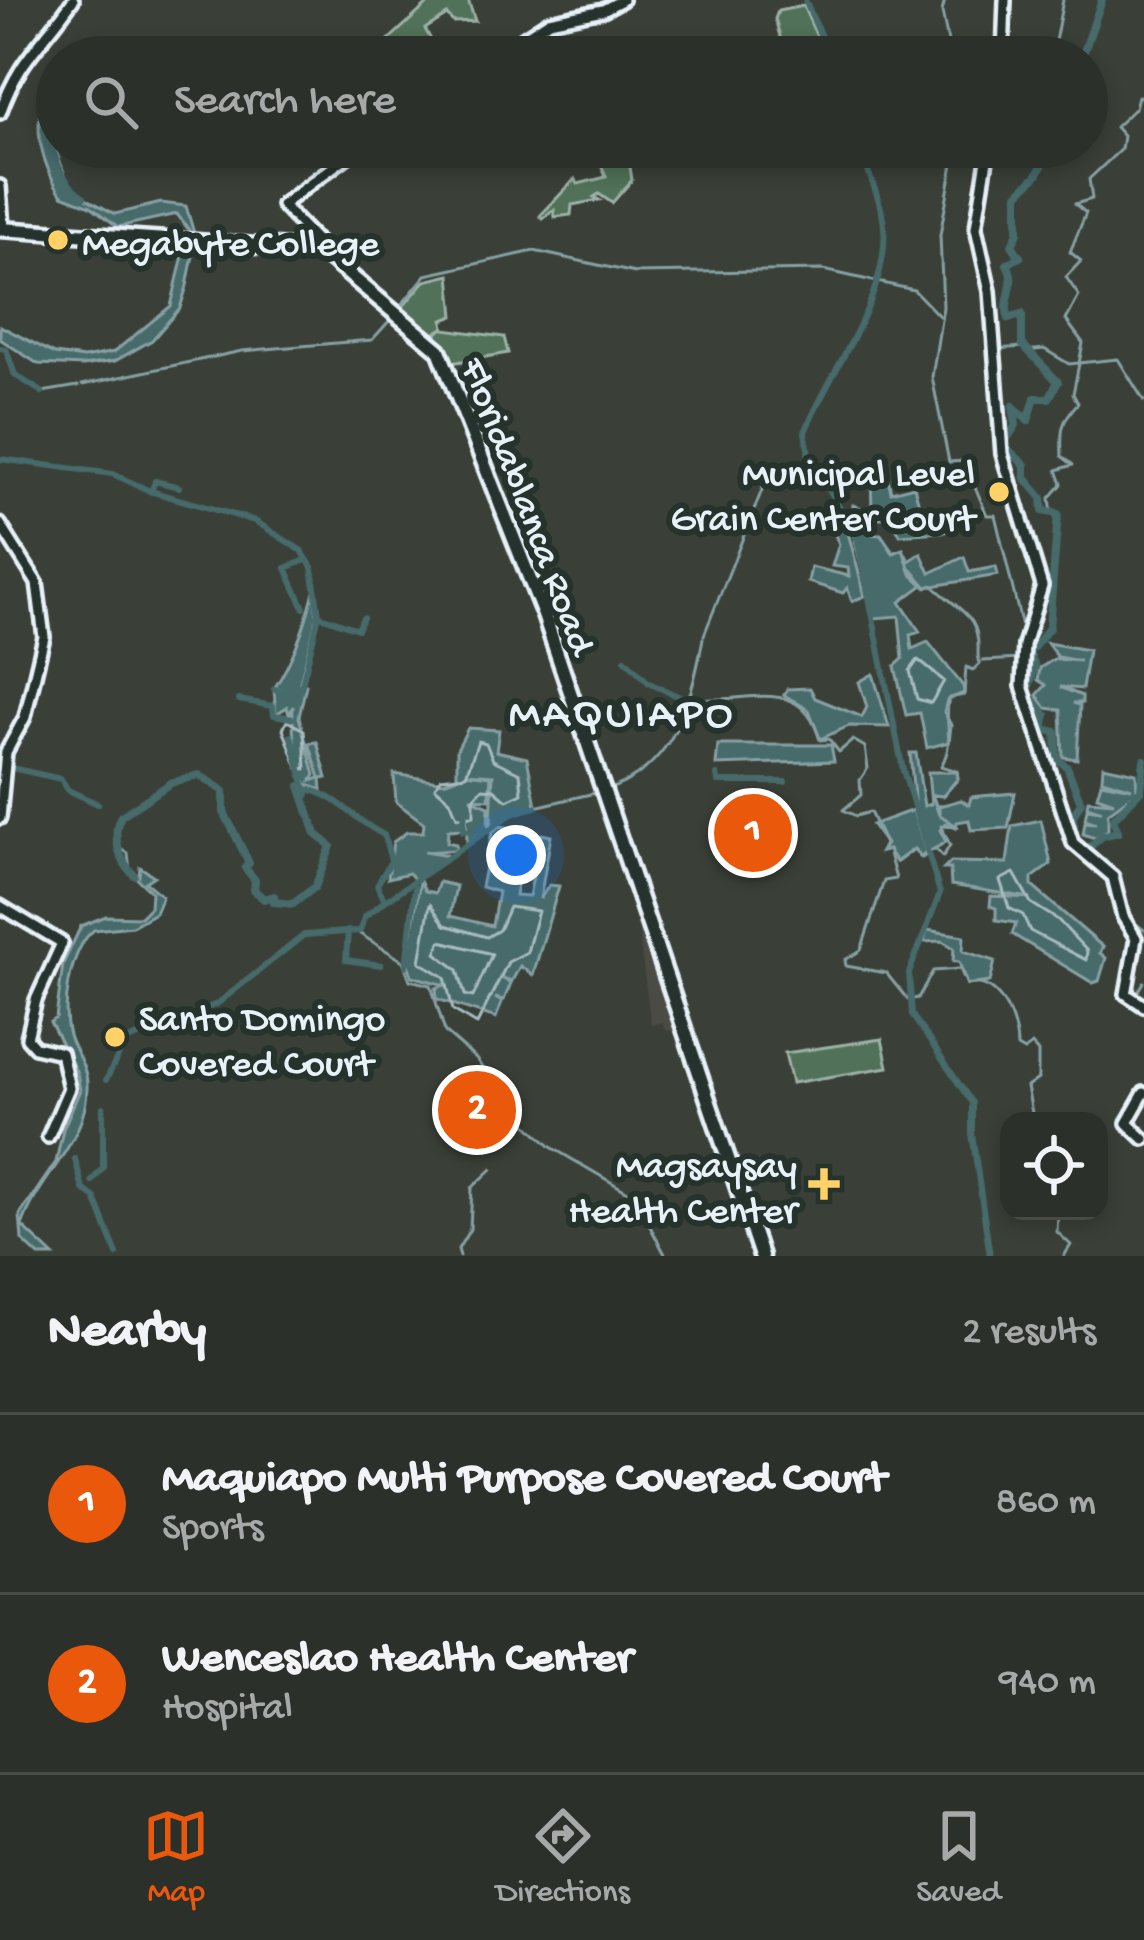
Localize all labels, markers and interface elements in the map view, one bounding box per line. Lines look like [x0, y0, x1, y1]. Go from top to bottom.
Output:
search box [36, 36, 1108, 168]
icon: search [78, 69, 144, 135]
text: Search here [174, 76, 396, 129]
place label: Megabyte College [82, 224, 380, 270]
marker: Megabyte College [45, 227, 71, 253]
street label: Floridablanca Road [446, 352, 603, 665]
place label: Municipal Level Grain Center Court [670, 454, 978, 545]
marker: Municipal Level Grain Center Court [986, 479, 1012, 505]
district label: MAQUIAPO [508, 690, 736, 743]
pin: 1 [714, 788, 792, 878]
your location [486, 825, 546, 885]
place label: Santo Domingo Covered Court [139, 999, 385, 1090]
marker: Santo Domingo Covered Court [102, 1024, 128, 1050]
pin: 2 [438, 1065, 516, 1155]
map controls [1000, 1112, 1108, 1220]
button: locate [1000, 1112, 1108, 1220]
place label: Magsaysay Health Center [569, 1146, 800, 1237]
marker: Magsaysay Health Center [808, 1168, 840, 1200]
text: Nearby [48, 1304, 206, 1364]
text: 2 results [962, 1311, 1096, 1357]
text: Maquiapo Multi Purpose Covered Court [162, 1454, 886, 1507]
text: 1 [79, 1481, 95, 1527]
text: 860 m [996, 1481, 1096, 1527]
text: Sports [162, 1507, 264, 1553]
text: Wenceslao Health Center [162, 1634, 632, 1687]
text: 2 [77, 1661, 97, 1707]
text: 940 m [999, 1661, 1096, 1707]
text: Hospital [162, 1687, 293, 1733]
tab: Map [143, 1803, 209, 1913]
tab: Directions [496, 1803, 630, 1913]
tab: Saved [916, 1803, 1001, 1913]

